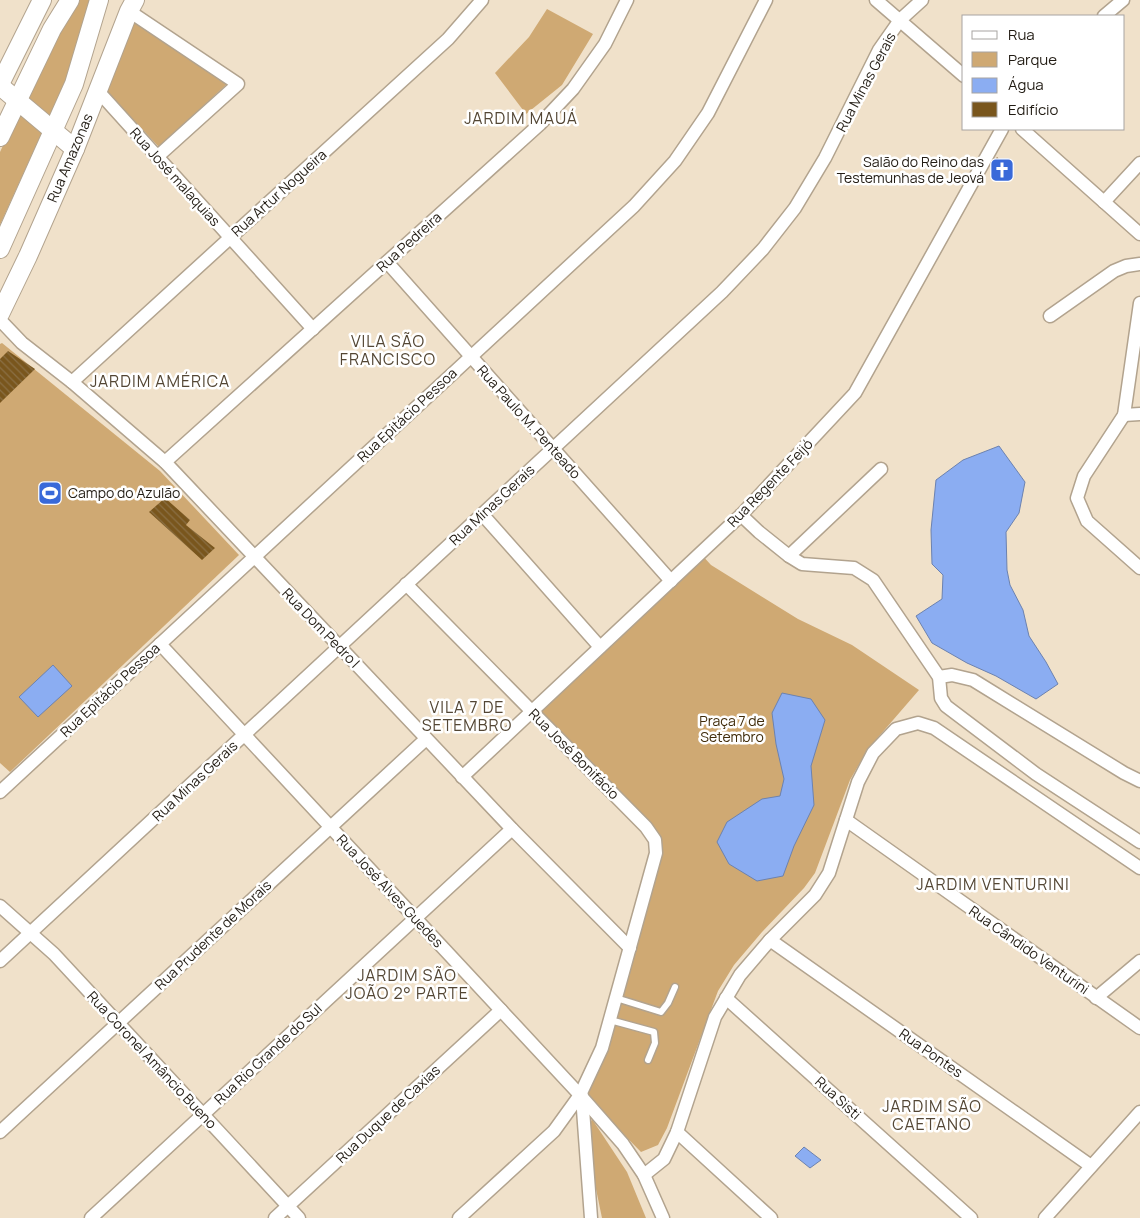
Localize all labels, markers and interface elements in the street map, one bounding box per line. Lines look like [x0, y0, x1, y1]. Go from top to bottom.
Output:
legend [962, 15, 1125, 130]
text: Rua [1008, 24, 1035, 45]
street label: Rua Minas Gerais [831, 29, 900, 135]
text: Parque [1008, 49, 1057, 70]
text: Água [1008, 74, 1044, 95]
text: Edifício [1008, 99, 1059, 120]
district label: JARDIM MAUÁ [464, 107, 578, 129]
street label: Rua Amazonas [42, 110, 97, 205]
street label: Rua José malaquias [126, 123, 225, 230]
street label: Rua Artur Nogueira [227, 145, 330, 240]
place label: Salão do Reino das Testemunhas de Jeová [837, 152, 984, 187]
church icon: Salão do Reino das Testemunhas de Jeová [989, 157, 1015, 183]
street label: Rua Pedreira [372, 207, 445, 276]
district label: VILA SÃO FRANCISCO [340, 330, 436, 370]
street label: Rua Paulo M. Penteado [473, 361, 586, 483]
street label: Rua Epitácio Pessoa [353, 363, 461, 466]
district label: JARDIM AMÉRICA [90, 370, 230, 392]
street label: Rua Regente Feijó [723, 434, 817, 531]
street label: Rua Minas Gerais [445, 460, 538, 549]
sports icon: Campo do Azulão [37, 480, 63, 506]
place label: Campo do Azulão [68, 483, 180, 502]
street label: Rua Dom Pedro I [278, 584, 364, 672]
street label: Rua Epitácio Pessoa [56, 638, 164, 741]
district label: VILA 7 DE SETEMBRO [422, 696, 512, 736]
street label: Rua José Bonifácio [525, 704, 624, 803]
park label: Praça 7 de Setembro [699, 711, 765, 746]
street label: Rua Minas Gerais [148, 736, 241, 825]
street label: Rua José Alves Guedes [333, 830, 448, 951]
district label: JARDIM VENTURINI [916, 873, 1070, 895]
street label: Rua Prudente de Morais [150, 876, 275, 994]
street label: Rua Cândido Venturini [965, 901, 1093, 998]
district label: JARDIM SÃO JOÃO 2° PARTE [345, 964, 469, 1004]
street label: Rua Coronel Amâncio Bueno [83, 987, 221, 1133]
street label: Rua Rio Grande do Sul [210, 999, 325, 1108]
street label: Rua Pontes [896, 1024, 967, 1081]
street label: Rua Duque de Caxias [331, 1060, 444, 1167]
street label: Rua Sisti [811, 1072, 865, 1123]
district label: JARDIM SÃO CAETANO [882, 1095, 982, 1135]

